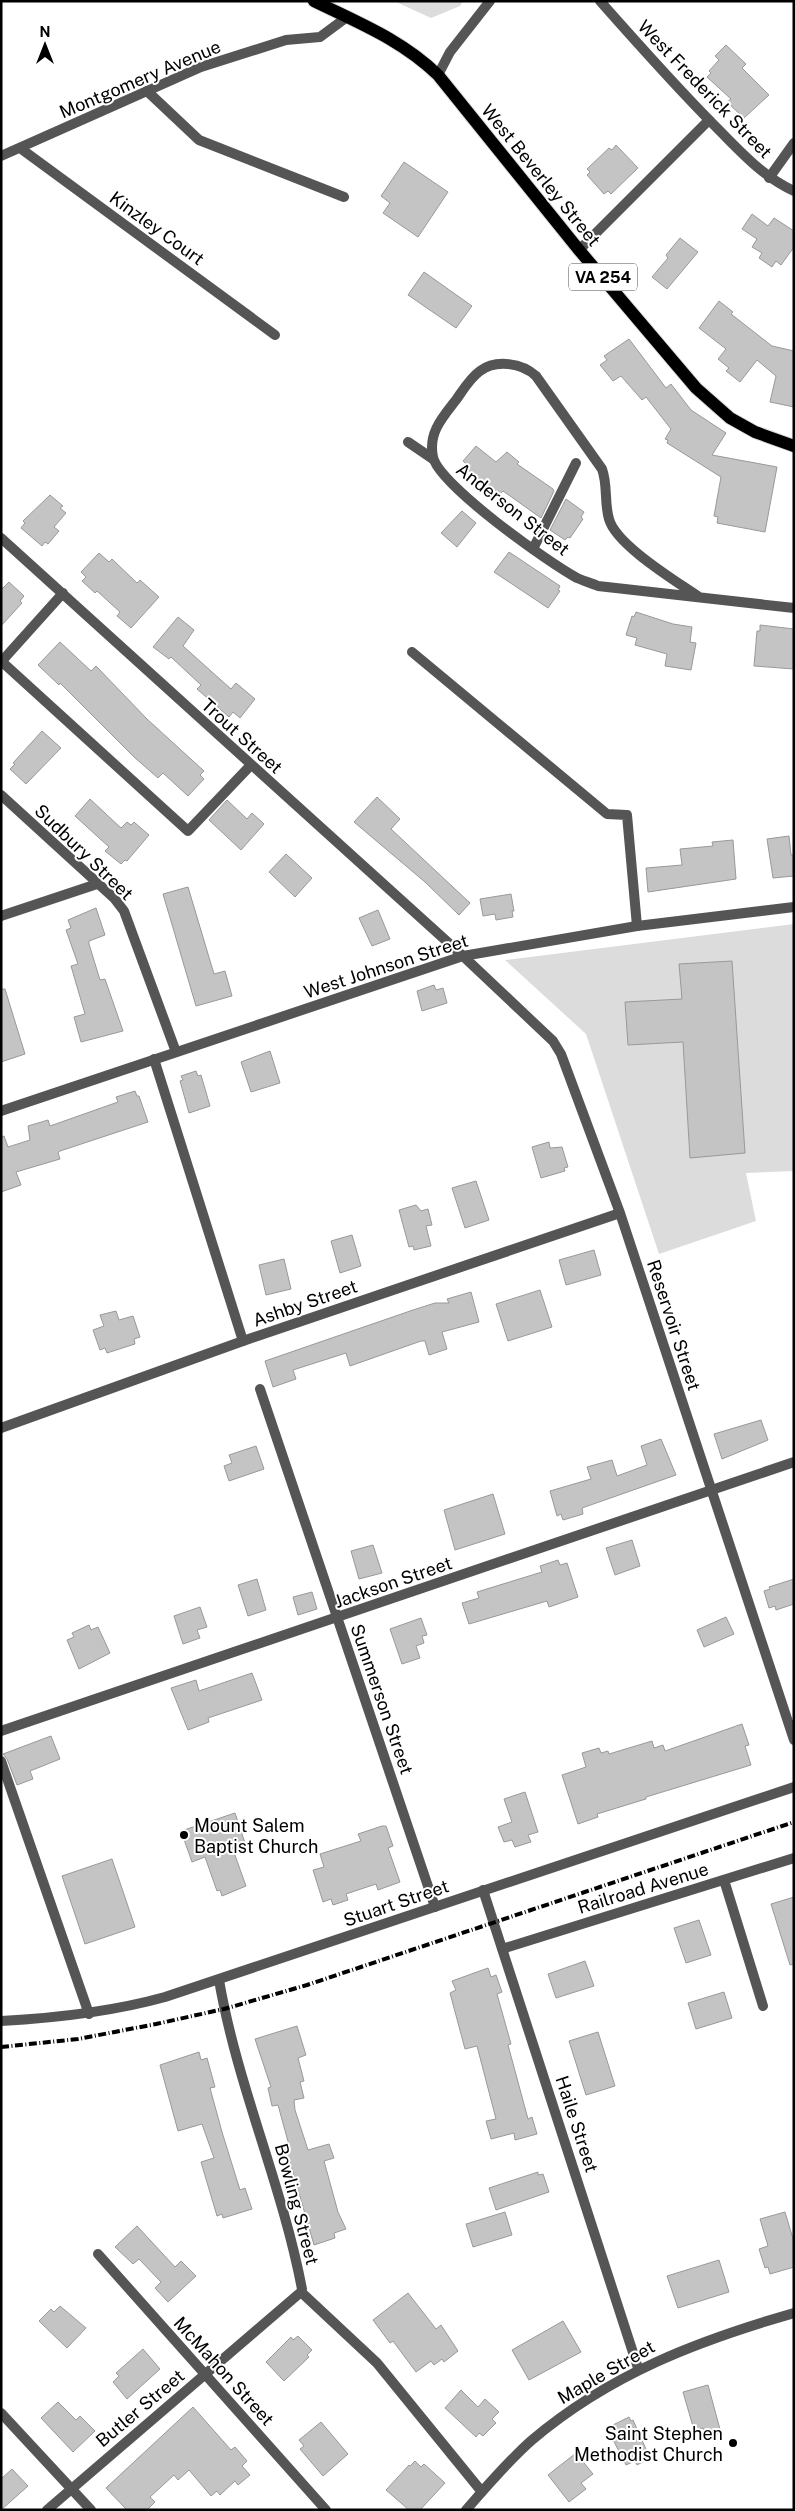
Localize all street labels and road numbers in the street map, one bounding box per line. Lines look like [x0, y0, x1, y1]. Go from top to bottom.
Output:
street label: West Frederick Street [634, 16, 776, 162]
street label: Montgomery Avenue [56, 36, 224, 122]
street label: West Beverley Street [477, 100, 605, 250]
street label: Kinzley Court [106, 187, 208, 269]
road number: VA 254 [569, 264, 637, 290]
street label: Anderson Street [452, 458, 574, 560]
street label: Trout Street [197, 694, 287, 778]
street label: Sudbury Street [31, 800, 137, 904]
street label: West Johnson Street [301, 930, 471, 1002]
street label: Reservoir Street [643, 1257, 705, 1393]
street label: Ashby Street [250, 1275, 360, 1331]
street label: Jackson Street [331, 1552, 455, 1612]
street label: Summerson Street [346, 1621, 418, 1777]
street label: Railroad Avenue [575, 1858, 711, 1918]
street label: Stuart Street [341, 1875, 451, 1931]
street label: Haile Street [552, 2073, 602, 2175]
street label: Bowling Street [271, 2141, 323, 2267]
street label: McMahon Street [170, 2312, 278, 2430]
street label: Maple Street [554, 2336, 658, 2408]
street label: Butler Street [92, 2365, 188, 2451]

